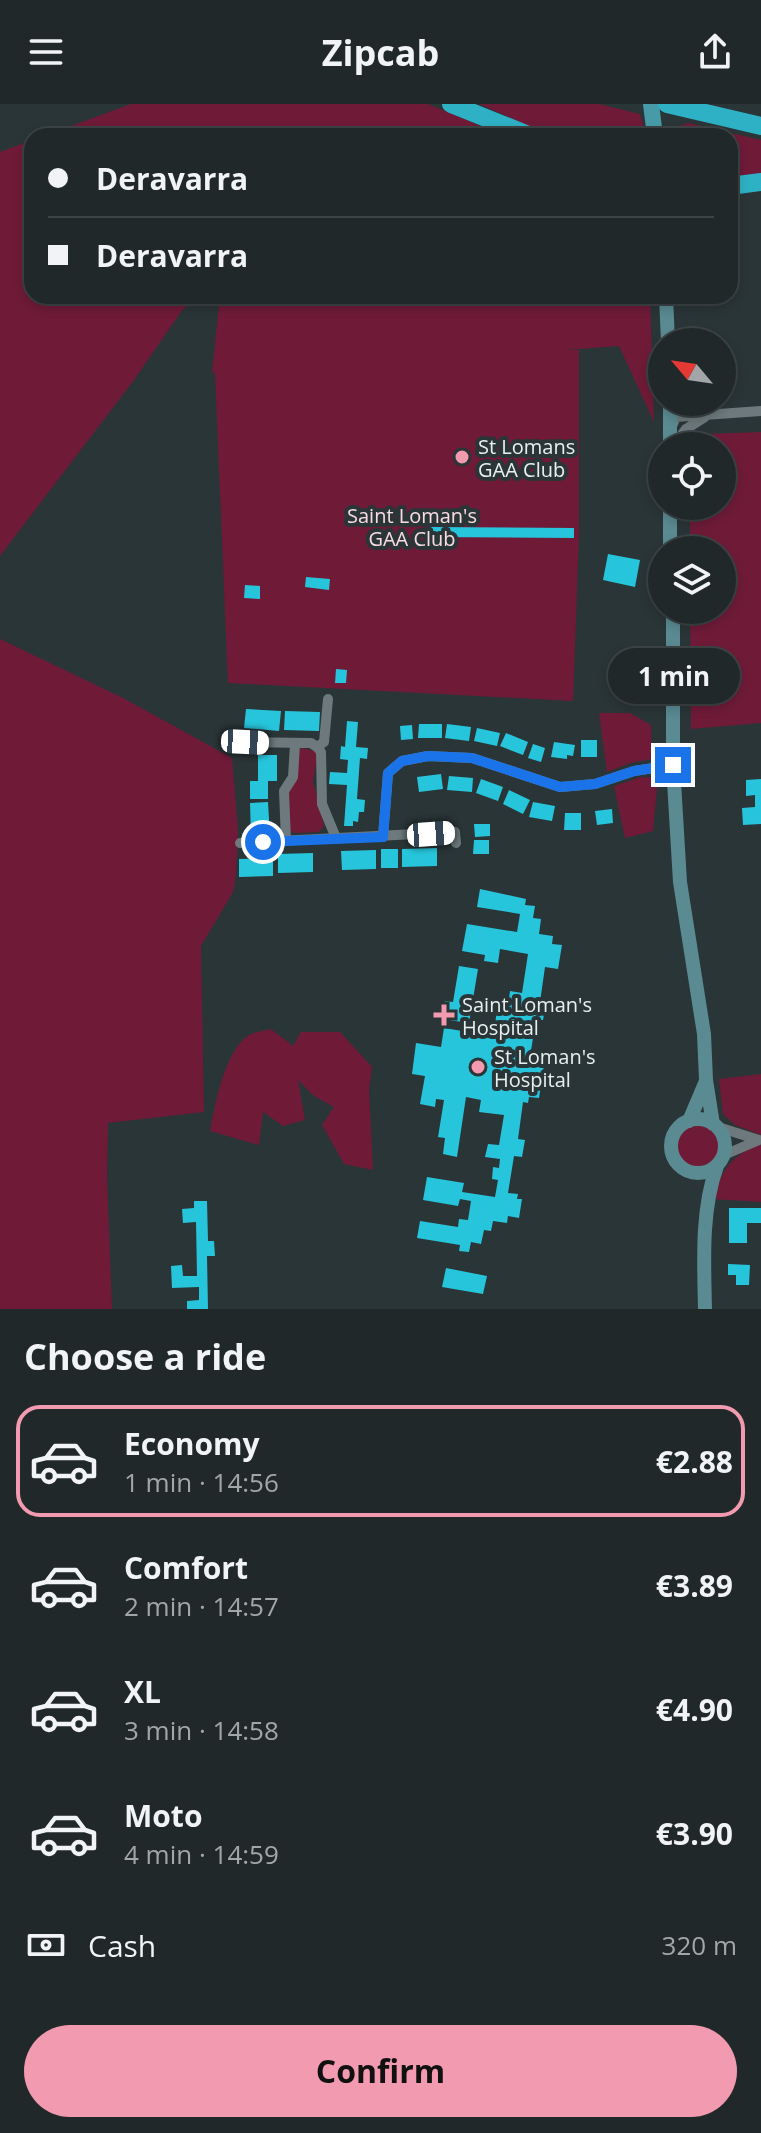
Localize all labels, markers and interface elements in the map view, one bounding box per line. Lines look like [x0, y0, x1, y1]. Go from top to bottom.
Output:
text: Zipcab [322, 28, 439, 77]
icon: menu [24, 30, 68, 74]
icon: share [693, 30, 737, 74]
text: Deravarra [96, 158, 248, 199]
text: Deravarra [96, 235, 248, 276]
north arrow [648, 328, 736, 416]
map controls [648, 328, 736, 624]
button: locate [648, 432, 736, 520]
place label: St Lomans GAA Club [478, 433, 575, 483]
marker: St Lomans GAA Club [453, 448, 471, 466]
park label: Saint Loman's GAA Club [347, 502, 477, 552]
button: layers [648, 536, 736, 624]
callout: 1 min [607, 649, 739, 705]
text: 1 min [638, 658, 710, 694]
car [220, 729, 270, 755]
route end [655, 747, 691, 783]
car [406, 820, 456, 848]
route start [245, 824, 281, 860]
place label: Saint Loman's Hospital [462, 991, 592, 1041]
marker: Saint Loman's Hospital [433, 1004, 455, 1026]
place label: St Loman's Hospital [494, 1043, 596, 1093]
marker: St Loman's Hospital [469, 1058, 487, 1076]
text: Choose a ride [24, 1332, 266, 1381]
text: Economy [124, 1423, 260, 1464]
icon: car [28, 1425, 100, 1497]
text: €2.88 [656, 1441, 733, 1482]
text: 1 min · 14:56 [124, 1464, 279, 1500]
text: Comfort [124, 1547, 248, 1588]
icon: car [28, 1549, 100, 1621]
text: €3.89 [656, 1565, 733, 1606]
text: 2 min · 14:57 [124, 1588, 279, 1624]
text: XL [124, 1671, 161, 1712]
icon: car [28, 1673, 100, 1745]
text: €4.90 [656, 1689, 733, 1730]
text: 3 min · 14:58 [124, 1712, 279, 1748]
text: Moto [124, 1795, 202, 1836]
icon: car [28, 1797, 100, 1869]
text: €3.90 [656, 1813, 733, 1854]
text: 4 min · 14:59 [124, 1836, 279, 1872]
icon: cash [24, 1923, 68, 1967]
text: Cash [88, 1925, 156, 1966]
text: 320 m [662, 1927, 737, 1963]
button: Confirm [24, 2025, 737, 2117]

